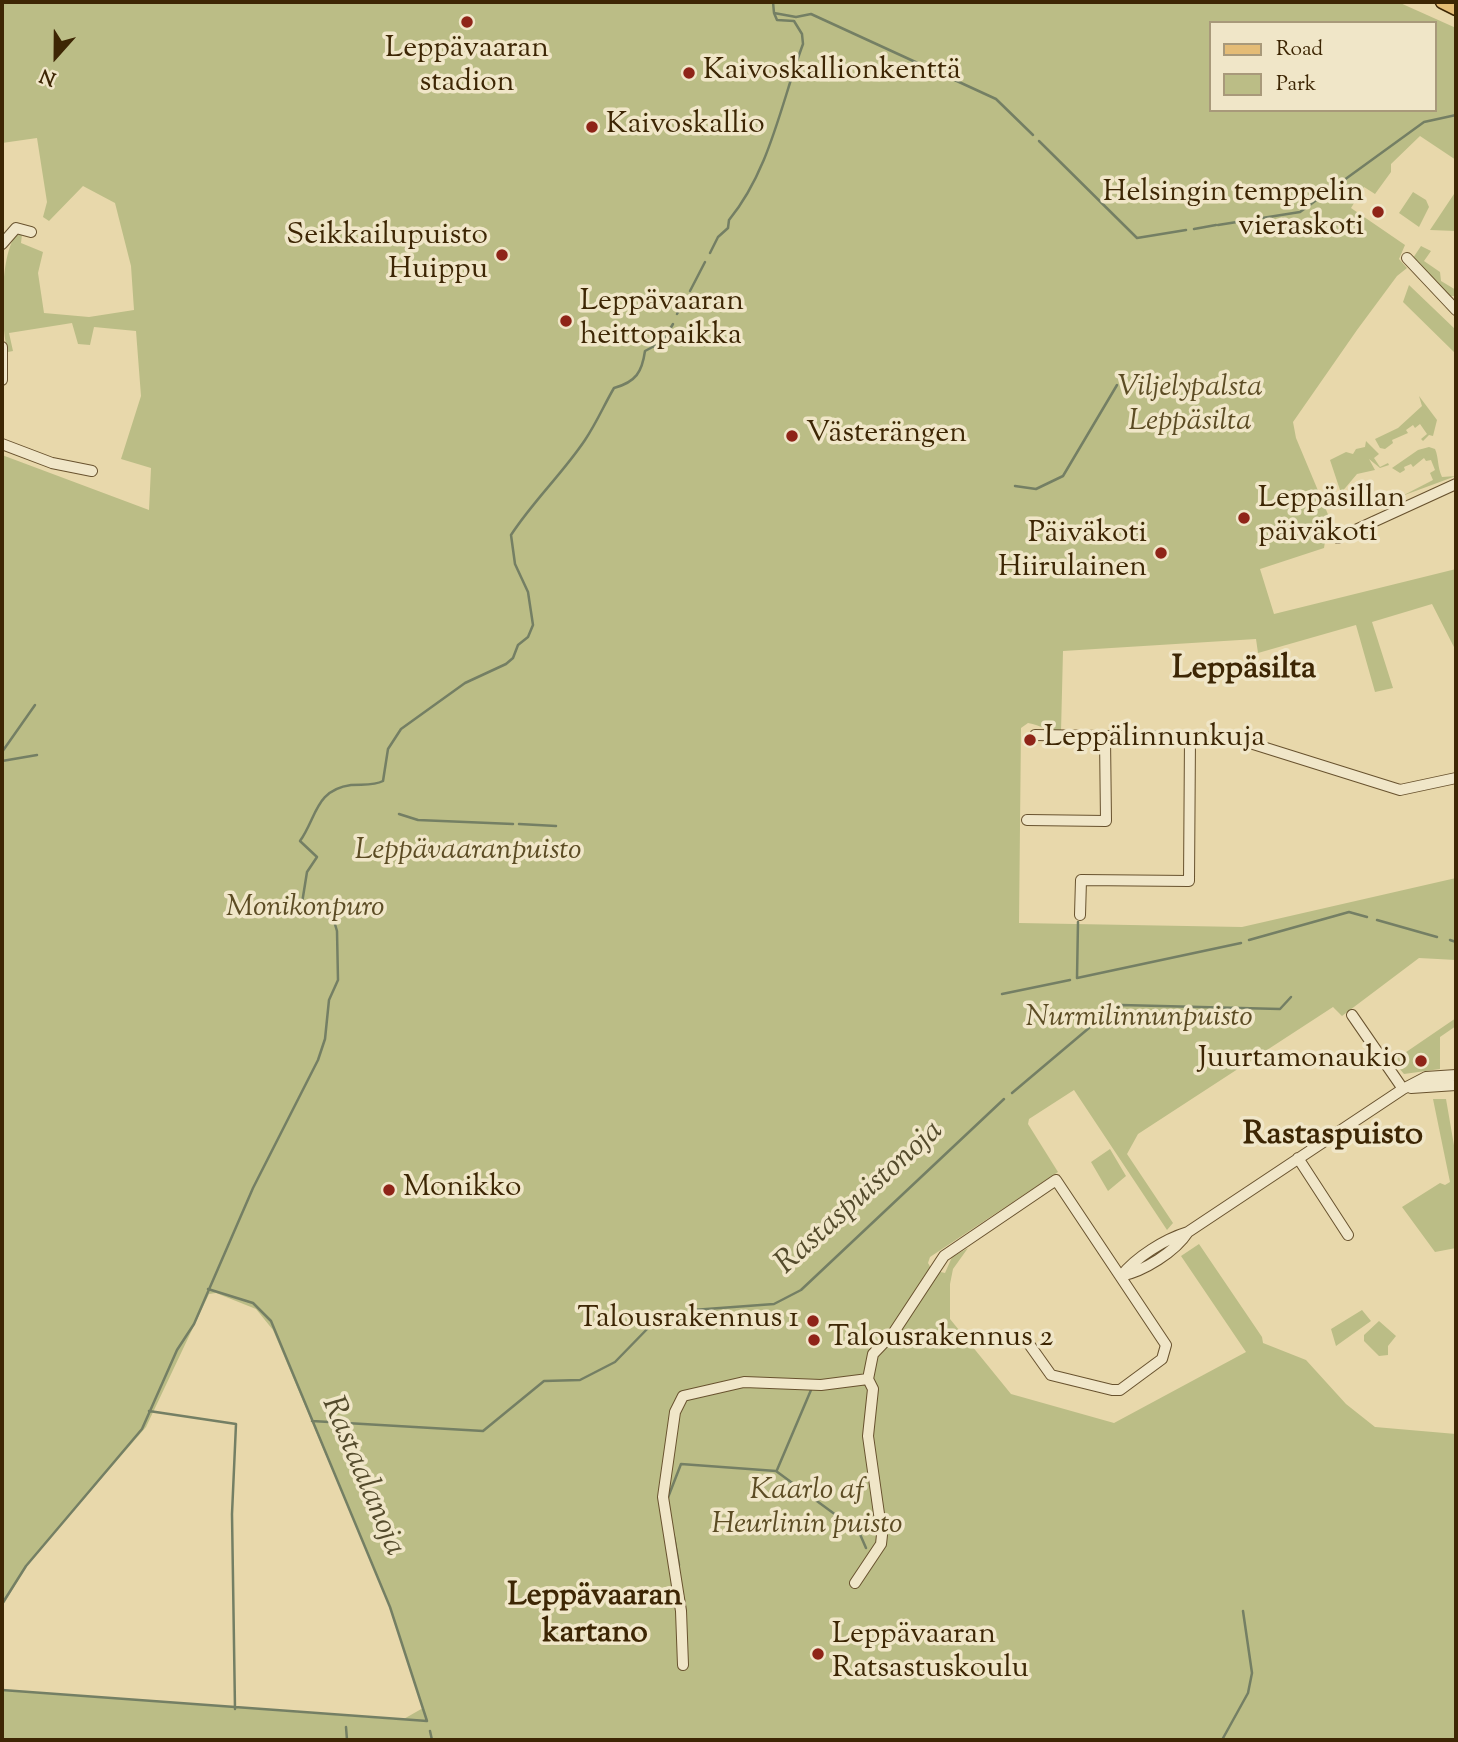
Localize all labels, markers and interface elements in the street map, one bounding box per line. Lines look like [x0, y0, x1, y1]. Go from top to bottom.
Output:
marker: Leppävaaran stadion [459, 14, 475, 30]
north arrow [21, 21, 91, 91]
legend [1210, 21, 1437, 112]
place label: Leppävaaran stadion [385, 33, 549, 104]
text: Road [1276, 35, 1323, 65]
place label: Kaivoskallionkenttä [703, 55, 961, 91]
text: N [36, 61, 60, 91]
marker: Kaivoskallionkenttä [681, 65, 697, 81]
text: Park [1276, 70, 1316, 100]
place label: Kaivoskallio [606, 109, 765, 145]
marker: Kaivoskallio [584, 119, 600, 135]
place label: Helsingin temppelin vieraskoti [1103, 177, 1364, 247]
marker: Helsingin temppelin vieraskoti [1370, 204, 1386, 220]
place label: Seikkailupuisto Huippu [286, 220, 488, 290]
marker: Seikkailupuisto Huippu [494, 247, 510, 263]
place label: Leppävaaran heittopaikka [580, 286, 744, 356]
marker: Leppävaaran heittopaikka [558, 313, 574, 329]
park label: Viljelypalsta Leppäsilta [1117, 372, 1263, 442]
place label: Västerängen [806, 418, 967, 454]
marker: Västerängen [784, 428, 800, 444]
place label: Leppäsillan päiväkoti [1258, 483, 1405, 554]
marker: Leppäsillan päiväkoti [1236, 510, 1252, 526]
place label: Päiväkoti Hiirulainen [998, 518, 1147, 588]
marker: Päiväkoti Hiirulainen [1153, 545, 1169, 561]
district label: Leppäsilta [1172, 651, 1316, 691]
place label: Leppälinnunkuja [1044, 722, 1265, 758]
marker: Leppälinnunkuja [1022, 732, 1038, 748]
park label: Leppävaaranpuisto [355, 835, 581, 871]
park label: Monikonpuro [226, 892, 384, 928]
park label: Nurmilinnunpuisto [1025, 1002, 1253, 1038]
place label: Juurtamonaukio [1198, 1043, 1407, 1079]
marker: Juurtamonaukio [1413, 1053, 1429, 1069]
water label: Rastaspuistonoja [769, 1114, 953, 1284]
district label: Rastaspuisto [1243, 1117, 1423, 1157]
place label: Monikko [403, 1172, 521, 1208]
marker: Monikko [381, 1182, 397, 1198]
place label: Talousrakennus 1 [578, 1303, 799, 1339]
marker: Talousrakennus 1 [805, 1313, 821, 1329]
place label: Talousrakennus 2 [828, 1322, 1053, 1358]
marker: Talousrakennus 2 [806, 1332, 822, 1348]
water label: Rastaalanoja [310, 1392, 412, 1562]
park label: Kaarlo af Heurlinin puisto [712, 1475, 902, 1546]
district label: Leppävaaran kartano [508, 1580, 682, 1655]
place label: Leppävaaran Ratsastuskoulu [832, 1619, 1029, 1690]
marker: Leppävaaran Ratsastuskoulu [810, 1646, 826, 1662]

